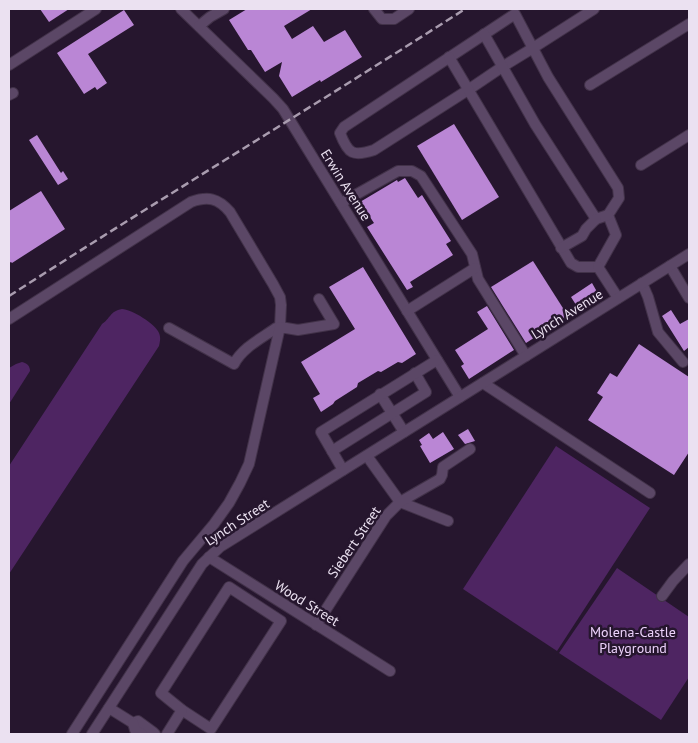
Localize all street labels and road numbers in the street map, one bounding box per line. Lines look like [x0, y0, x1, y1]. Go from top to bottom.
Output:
street label: Erwin Avenue [317, 146, 375, 224]
street label: Lynch Avenue [528, 285, 606, 343]
street label: Lynch Street [201, 494, 273, 550]
street label: Siebert Street [324, 503, 385, 581]
street label: Wood Street [271, 576, 343, 630]

